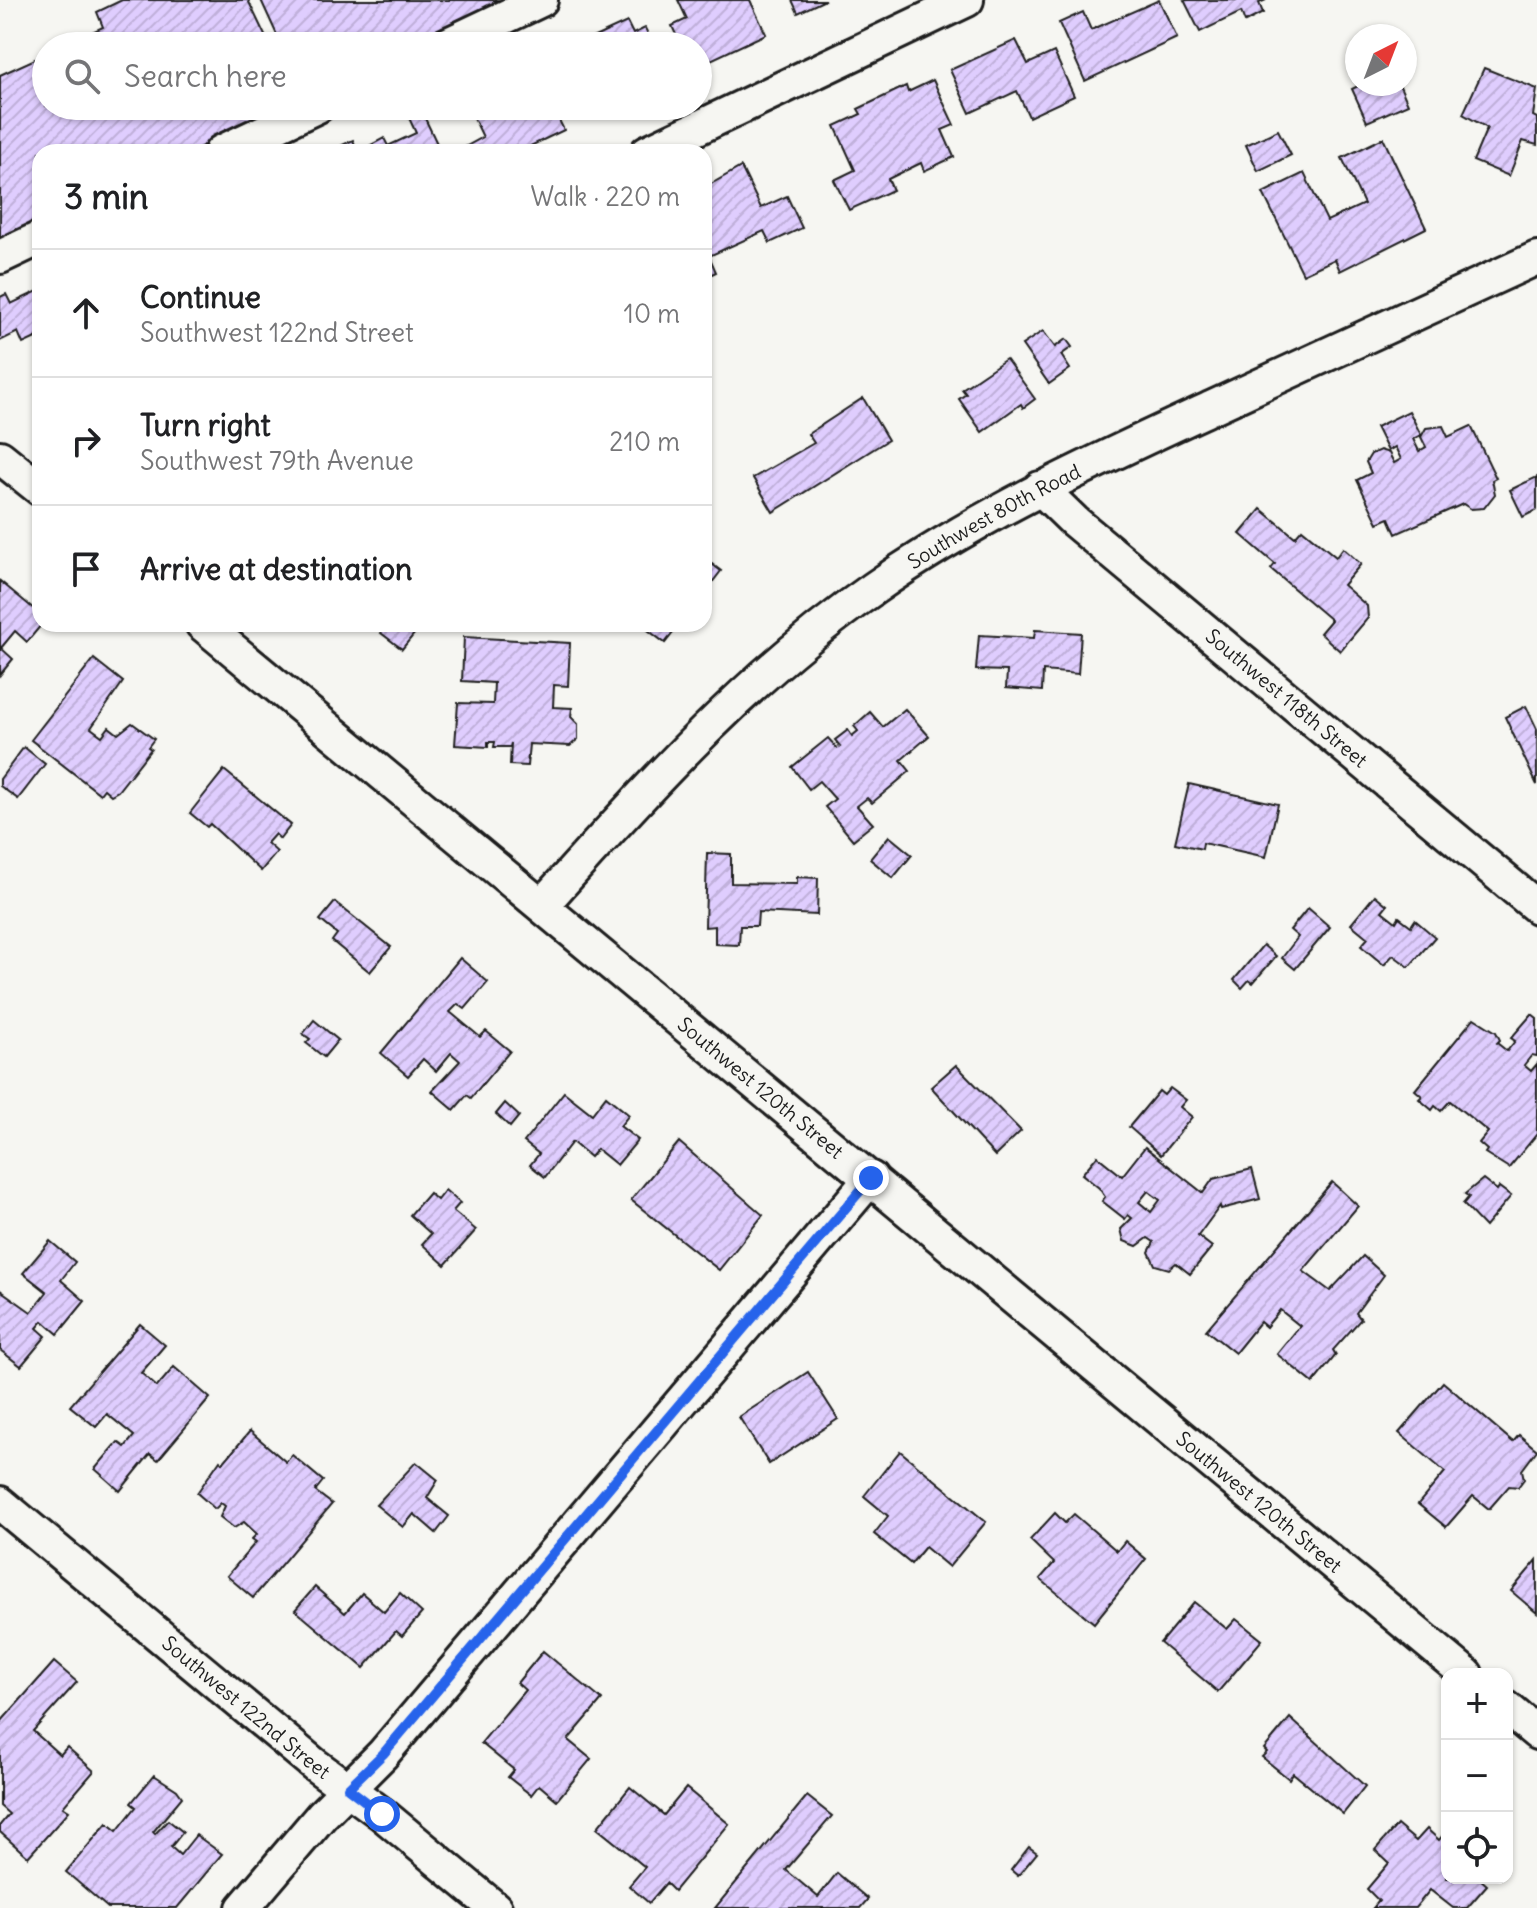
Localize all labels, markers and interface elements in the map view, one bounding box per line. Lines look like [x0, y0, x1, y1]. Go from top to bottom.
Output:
north arrow [1345, 24, 1417, 96]
search box [32, 32, 712, 120]
icon: search [60, 54, 104, 98]
text: Search here [124, 57, 287, 95]
text: 3 min [64, 175, 149, 218]
text: Walk · 220 m [531, 180, 680, 213]
text: Continue [140, 278, 261, 316]
icon: ahead [64, 291, 108, 335]
text: 10 m [624, 297, 680, 330]
text: Southwest 122nd Street [140, 316, 414, 349]
text: Turn right [140, 406, 271, 444]
icon: right [64, 419, 108, 463]
text: 210 m [609, 425, 680, 458]
text: Southwest 79th Avenue [140, 444, 414, 477]
street label: Southwest 80th Road [903, 458, 1085, 574]
icon: arrive [64, 547, 108, 591]
text: Arrive at destination [140, 550, 412, 588]
street label: Southwest 118th Street [1201, 623, 1373, 773]
street label: Southwest 120th Street [673, 1011, 849, 1164]
route end [853, 1160, 889, 1196]
street label: Southwest 120th Street [1171, 1426, 1347, 1578]
street label: Southwest 122nd Street [157, 1630, 336, 1784]
map controls [1441, 1668, 1513, 1884]
button: + [1441, 1668, 1513, 1740]
button: − [1441, 1740, 1513, 1812]
route start [364, 1796, 400, 1832]
button: locate [1441, 1812, 1513, 1884]

